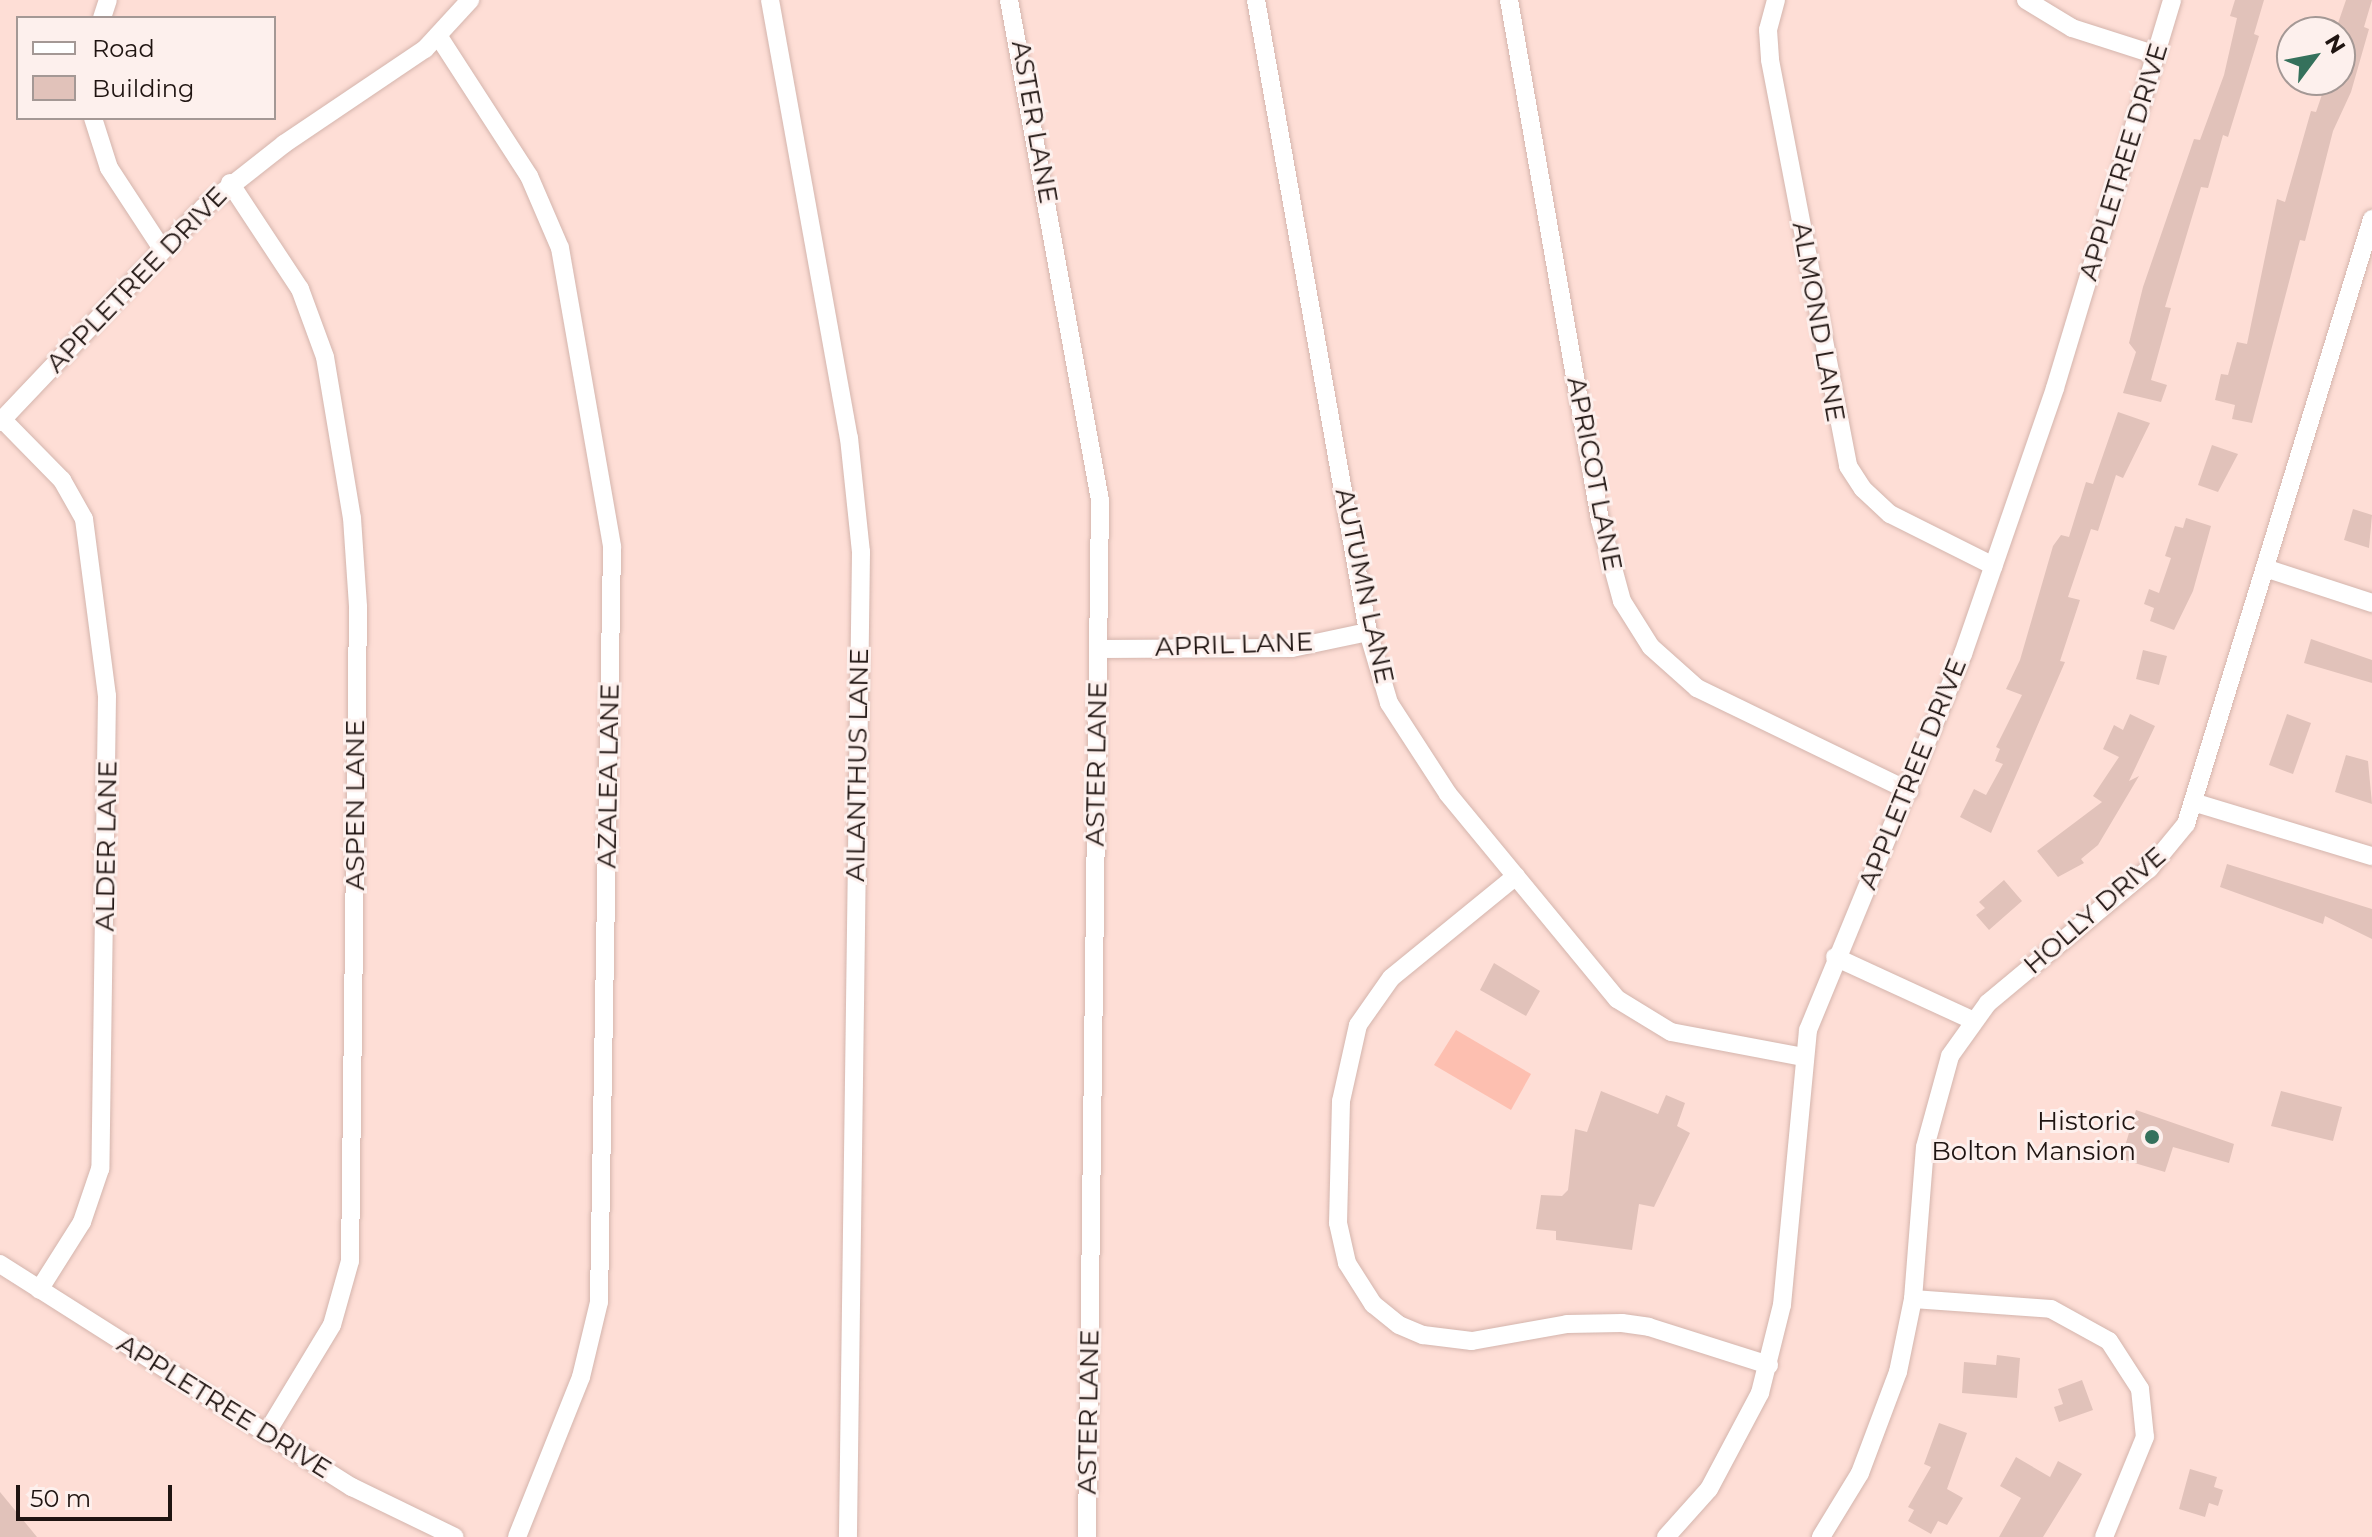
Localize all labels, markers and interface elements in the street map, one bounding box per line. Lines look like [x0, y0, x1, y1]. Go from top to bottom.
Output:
legend [16, 16, 276, 120]
north arrow [2276, 16, 2356, 96]
text: N [2319, 29, 2351, 59]
text: Road [92, 34, 155, 63]
street label: ASTER LANE [1004, 38, 1064, 206]
street label: APPLETREE DRIVE [2073, 40, 2175, 284]
text: Building [92, 74, 195, 103]
street label: APPLETREE DRIVE [40, 181, 234, 379]
street label: ALMOND LANE [1785, 220, 1851, 424]
street label: APRICOT LANE [1560, 374, 1628, 574]
street label: AUTUMN LANE [1328, 485, 1400, 687]
street label: APRIL LANE [1154, 627, 1314, 663]
street label: AILANTHUS LANE [840, 648, 876, 882]
street label: APPLETREE DRIVE [1852, 654, 1974, 894]
street label: ASTER LANE [1080, 681, 1114, 847]
street label: AZALEA LANE [592, 683, 626, 869]
street label: ASPEN LANE [340, 720, 372, 890]
street label: ALDER LANE [90, 760, 124, 932]
street label: HOLLY DRIVE [2018, 841, 2172, 981]
place label: Historic Bolton Mansion [1931, 1106, 2136, 1168]
marker: Historic Bolton Mansion [2143, 1128, 2161, 1146]
street label: APPLETREE DRIVE [111, 1328, 337, 1486]
street label: ASTER LANE [1072, 1329, 1106, 1495]
scale bar [20, 1469, 176, 1519]
text: 50 m [30, 1484, 91, 1513]

